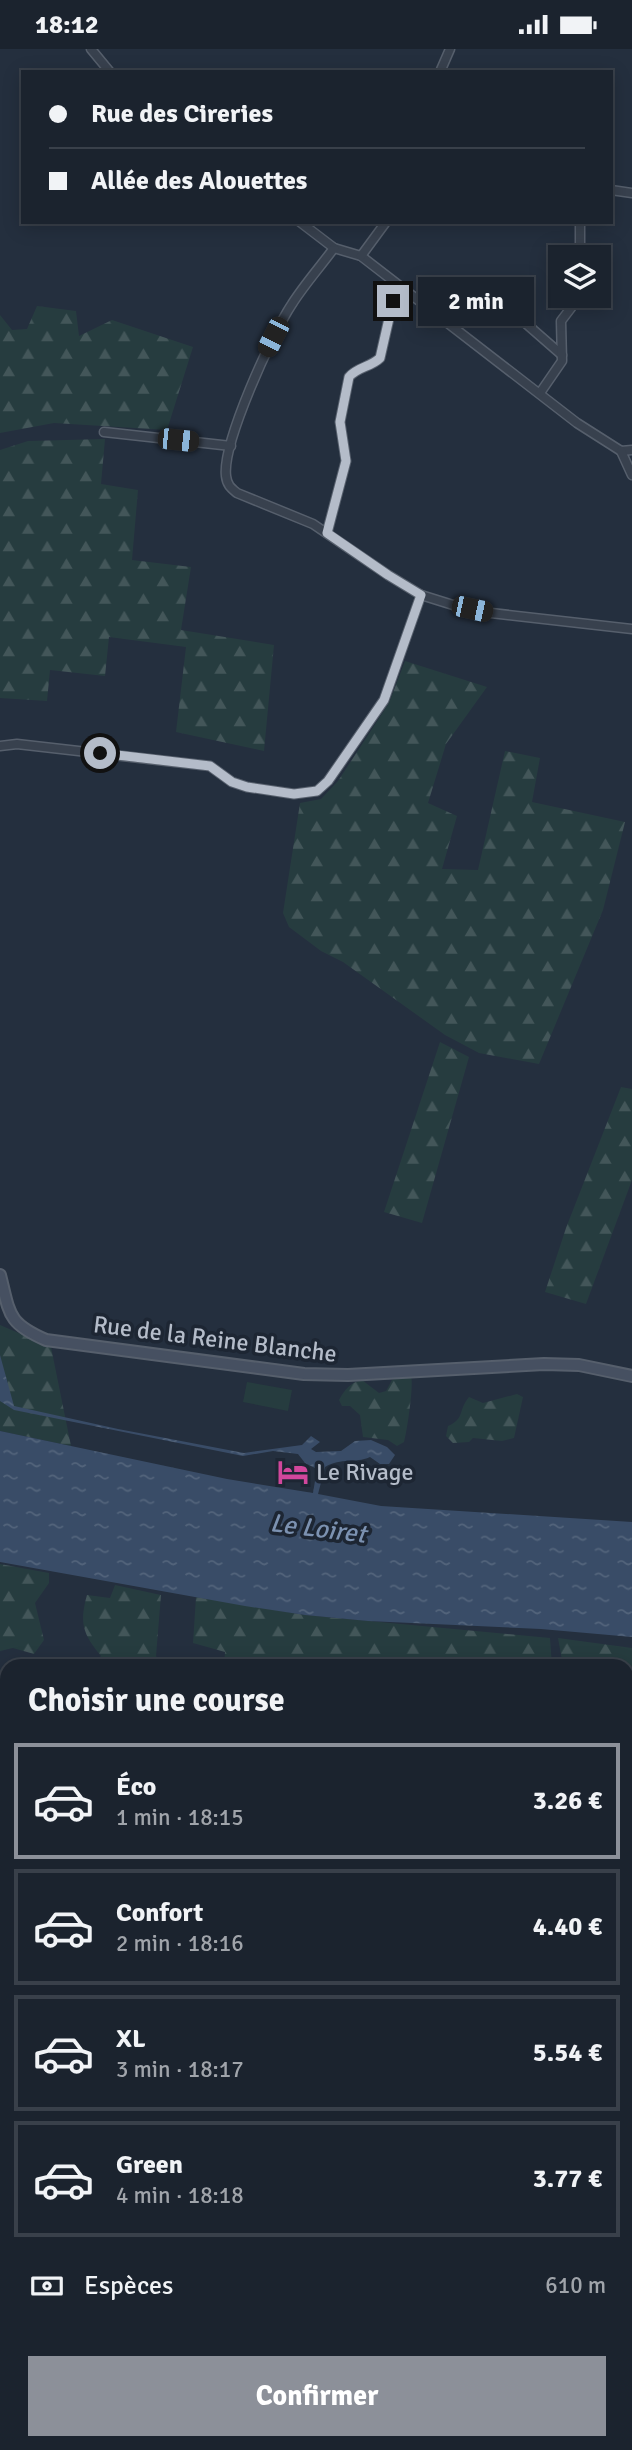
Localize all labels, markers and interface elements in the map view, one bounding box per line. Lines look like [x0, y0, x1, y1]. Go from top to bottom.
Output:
text: 18:12 [35, 9, 99, 41]
text: Rue des Cireries [91, 98, 273, 130]
text: Allée des Alouettes [91, 165, 307, 197]
map controls [548, 245, 611, 308]
button: layers [548, 245, 611, 308]
callout: 2 min [418, 277, 533, 325]
route end [377, 285, 409, 317]
text: 2 min [448, 287, 504, 316]
car [255, 314, 292, 360]
car [157, 427, 200, 453]
car [450, 594, 495, 624]
route start [84, 737, 116, 769]
street label: Rue de la Reine Blanche [92, 1309, 338, 1369]
hotel icon: Le Rivage [276, 1455, 310, 1489]
place label: Le Rivage [316, 1457, 414, 1487]
water label: Le Loiret [268, 1507, 371, 1551]
text: Choisir une course [28, 1681, 285, 1720]
icon: car [32, 1770, 95, 1833]
text: Éco [116, 1771, 156, 1803]
text: 3.26 € [533, 1785, 602, 1817]
text: 1 min · 18:15 [116, 1803, 244, 1832]
icon: car [32, 1896, 95, 1959]
text: Confort [116, 1897, 203, 1929]
text: 4.40 € [533, 1911, 602, 1943]
text: 2 min · 18:16 [116, 1929, 244, 1958]
icon: car [32, 2022, 95, 2085]
text: XL [116, 2023, 146, 2055]
text: 5.54 € [533, 2037, 602, 2069]
text: 3 min · 18:17 [116, 2055, 244, 2084]
icon: car [32, 2148, 95, 2211]
text: Green [116, 2149, 183, 2181]
text: 3.77 € [533, 2163, 602, 2195]
text: 4 min · 18:18 [116, 2181, 244, 2210]
icon: cash [28, 2267, 66, 2305]
text: Espèces [84, 2270, 173, 2302]
text: 610 m [545, 2271, 606, 2300]
button: Confirmer [28, 2356, 606, 2436]

